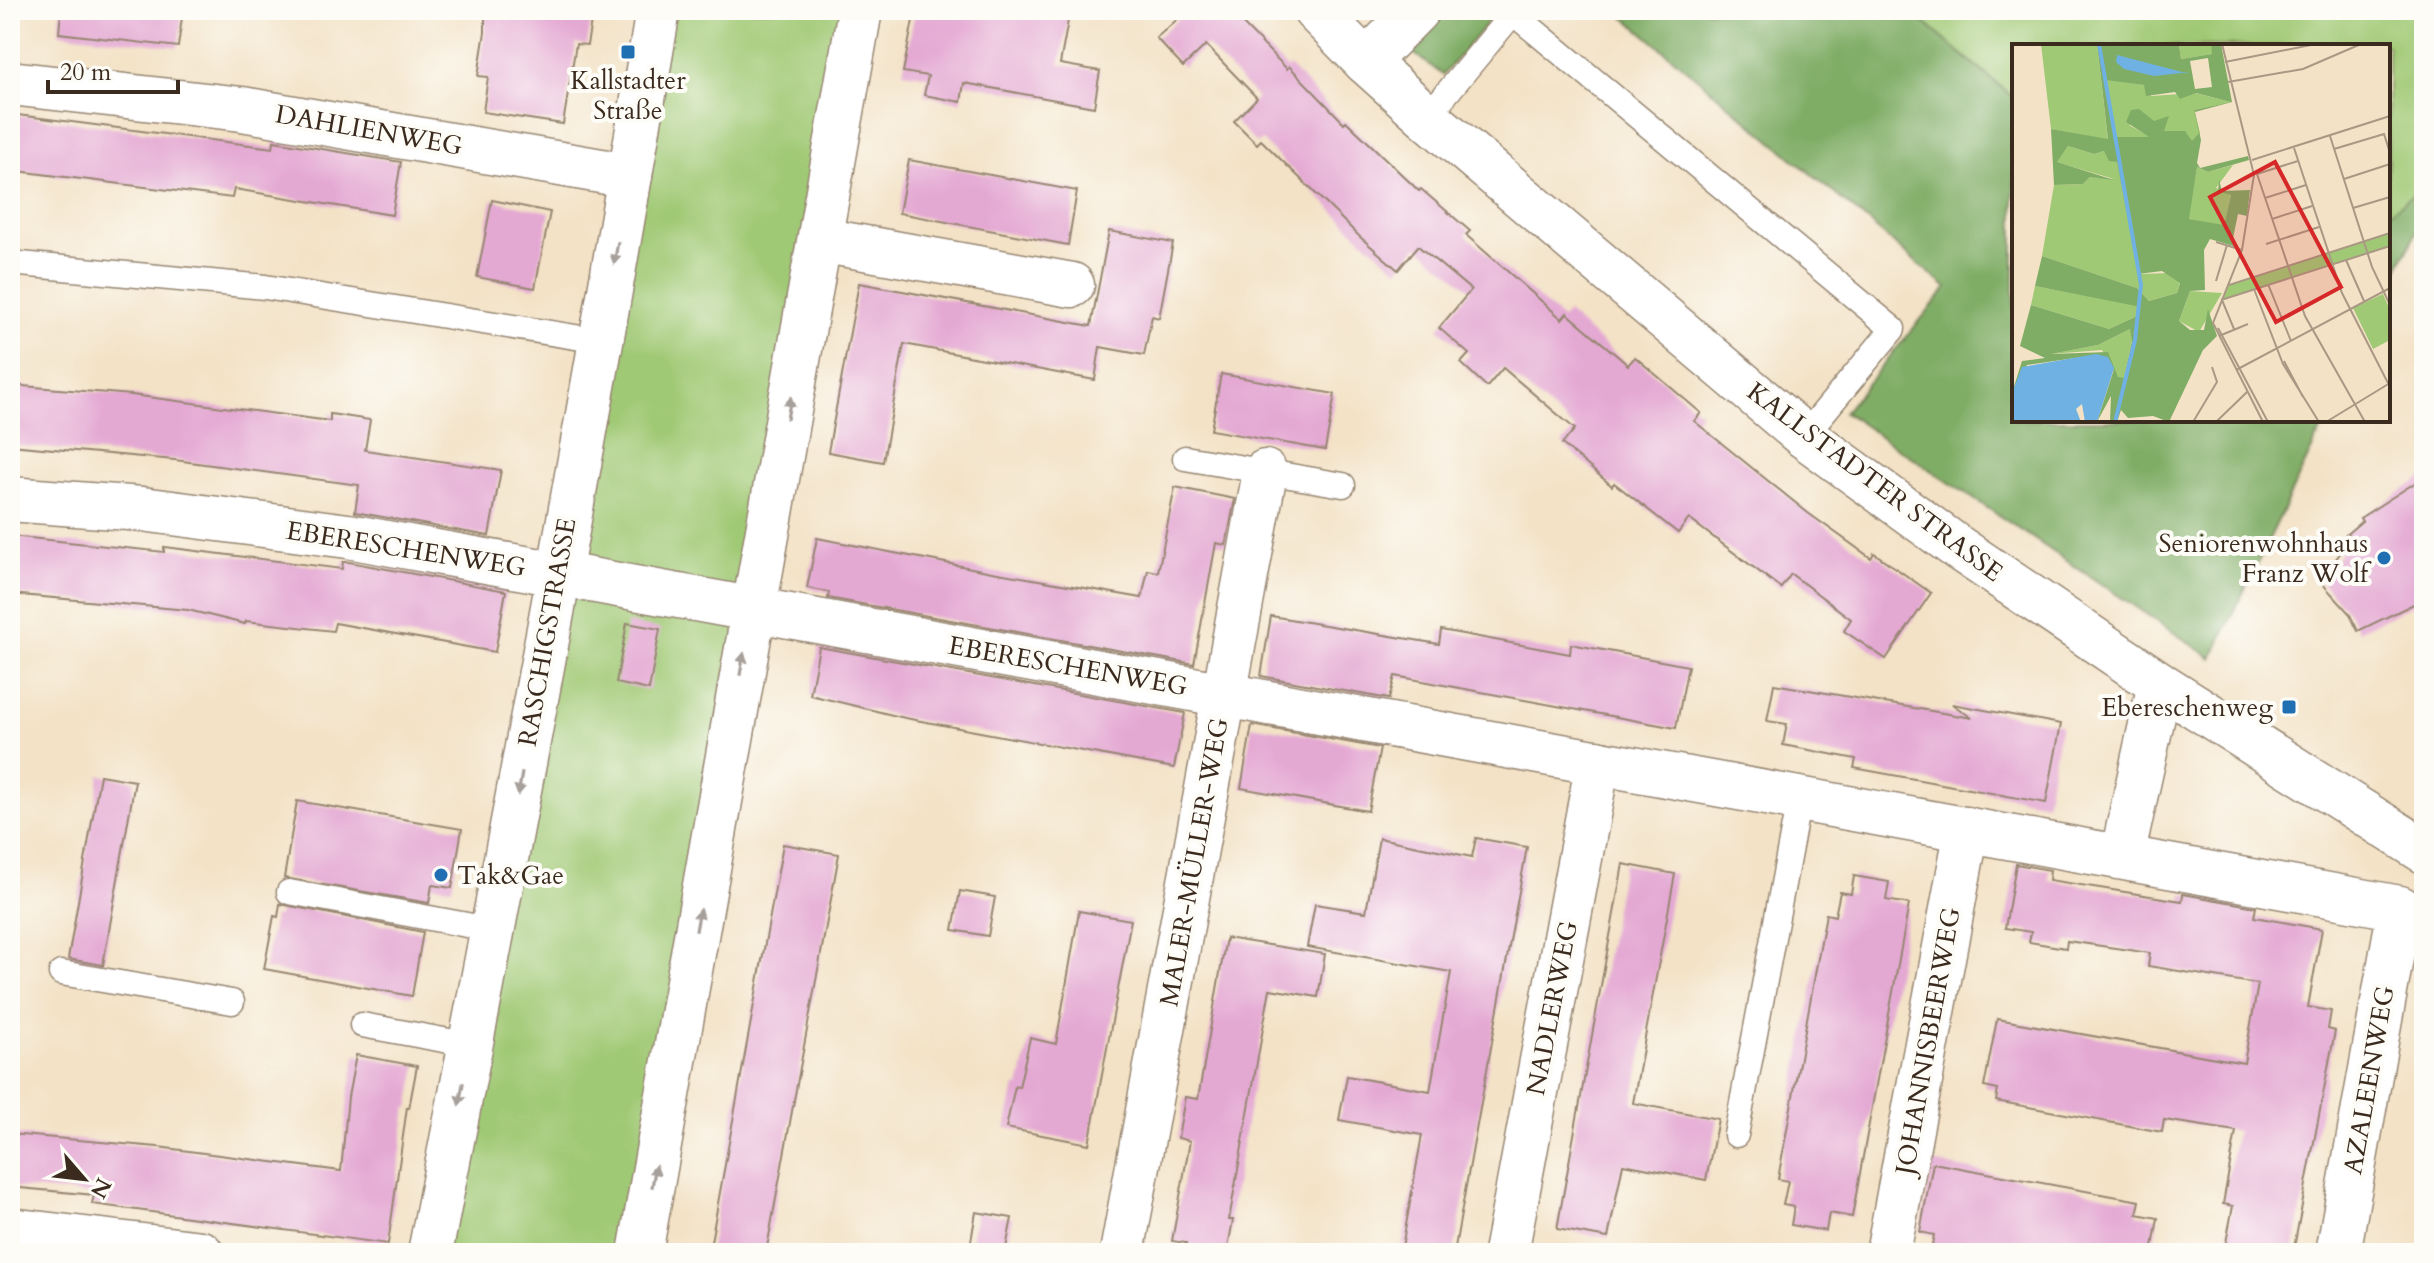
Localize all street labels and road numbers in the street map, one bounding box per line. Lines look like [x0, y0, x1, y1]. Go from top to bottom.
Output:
street label: DAHLIENWEG [273, 96, 465, 164]
street label: KALLSTADTER STRASSE [1740, 374, 2010, 590]
street label: EBERESCHENWEG [284, 513, 528, 585]
street label: RASCHIGSTRASSE [510, 515, 584, 749]
street label: EBERESCHENWEG [946, 628, 1190, 704]
street label: MALER-MÜLLER-WEG [1151, 715, 1237, 1009]
street label: JOHANNISBEERWEG [1887, 905, 1969, 1181]
street label: NADLERWEG [1518, 918, 1586, 1098]
street label: AZALEENWEG [2335, 983, 2403, 1177]

